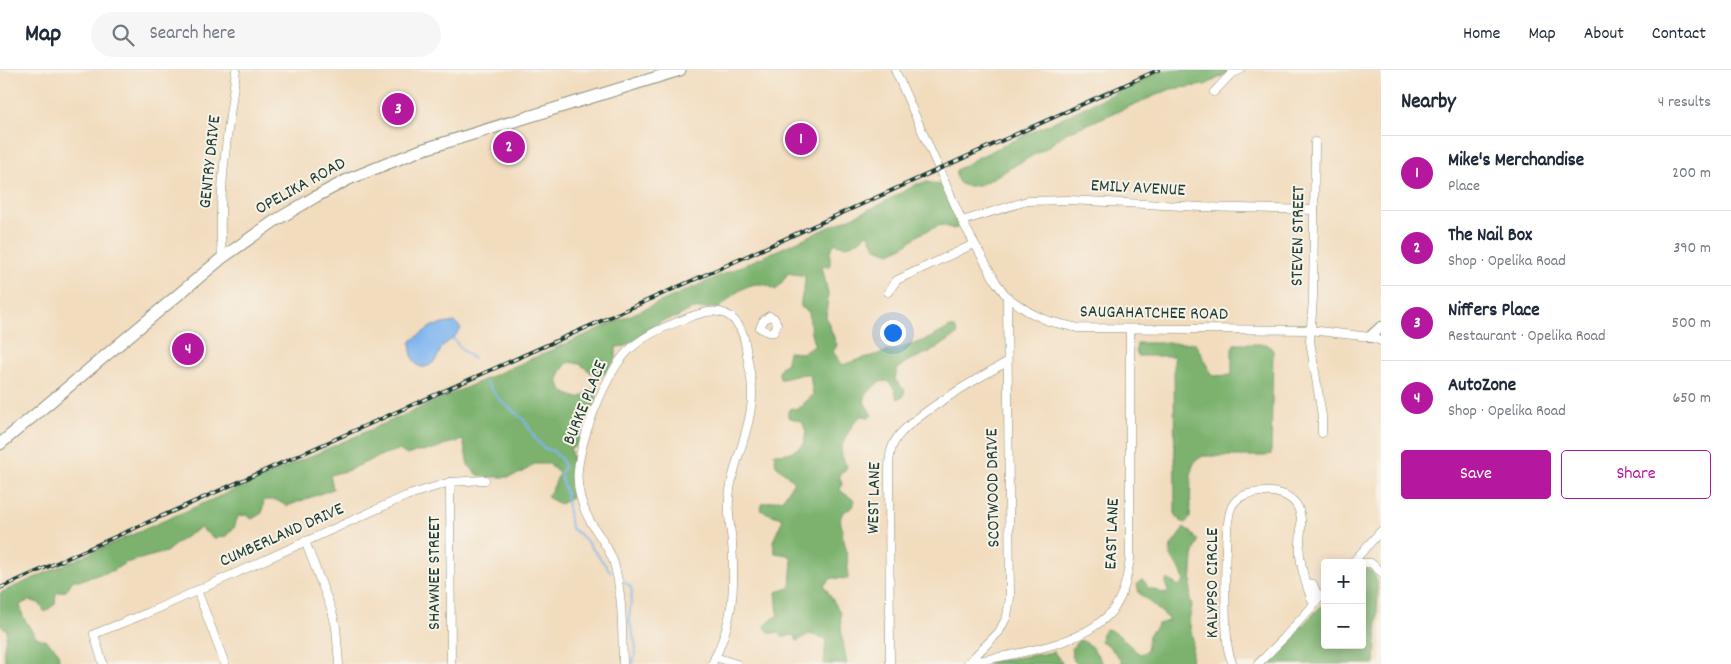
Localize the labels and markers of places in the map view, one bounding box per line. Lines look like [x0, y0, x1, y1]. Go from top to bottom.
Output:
pin: 3 [382, 90, 414, 128]
pin: 1 [785, 120, 817, 158]
pin: 2 [493, 128, 525, 166]
pin: 4 [172, 330, 204, 368]

